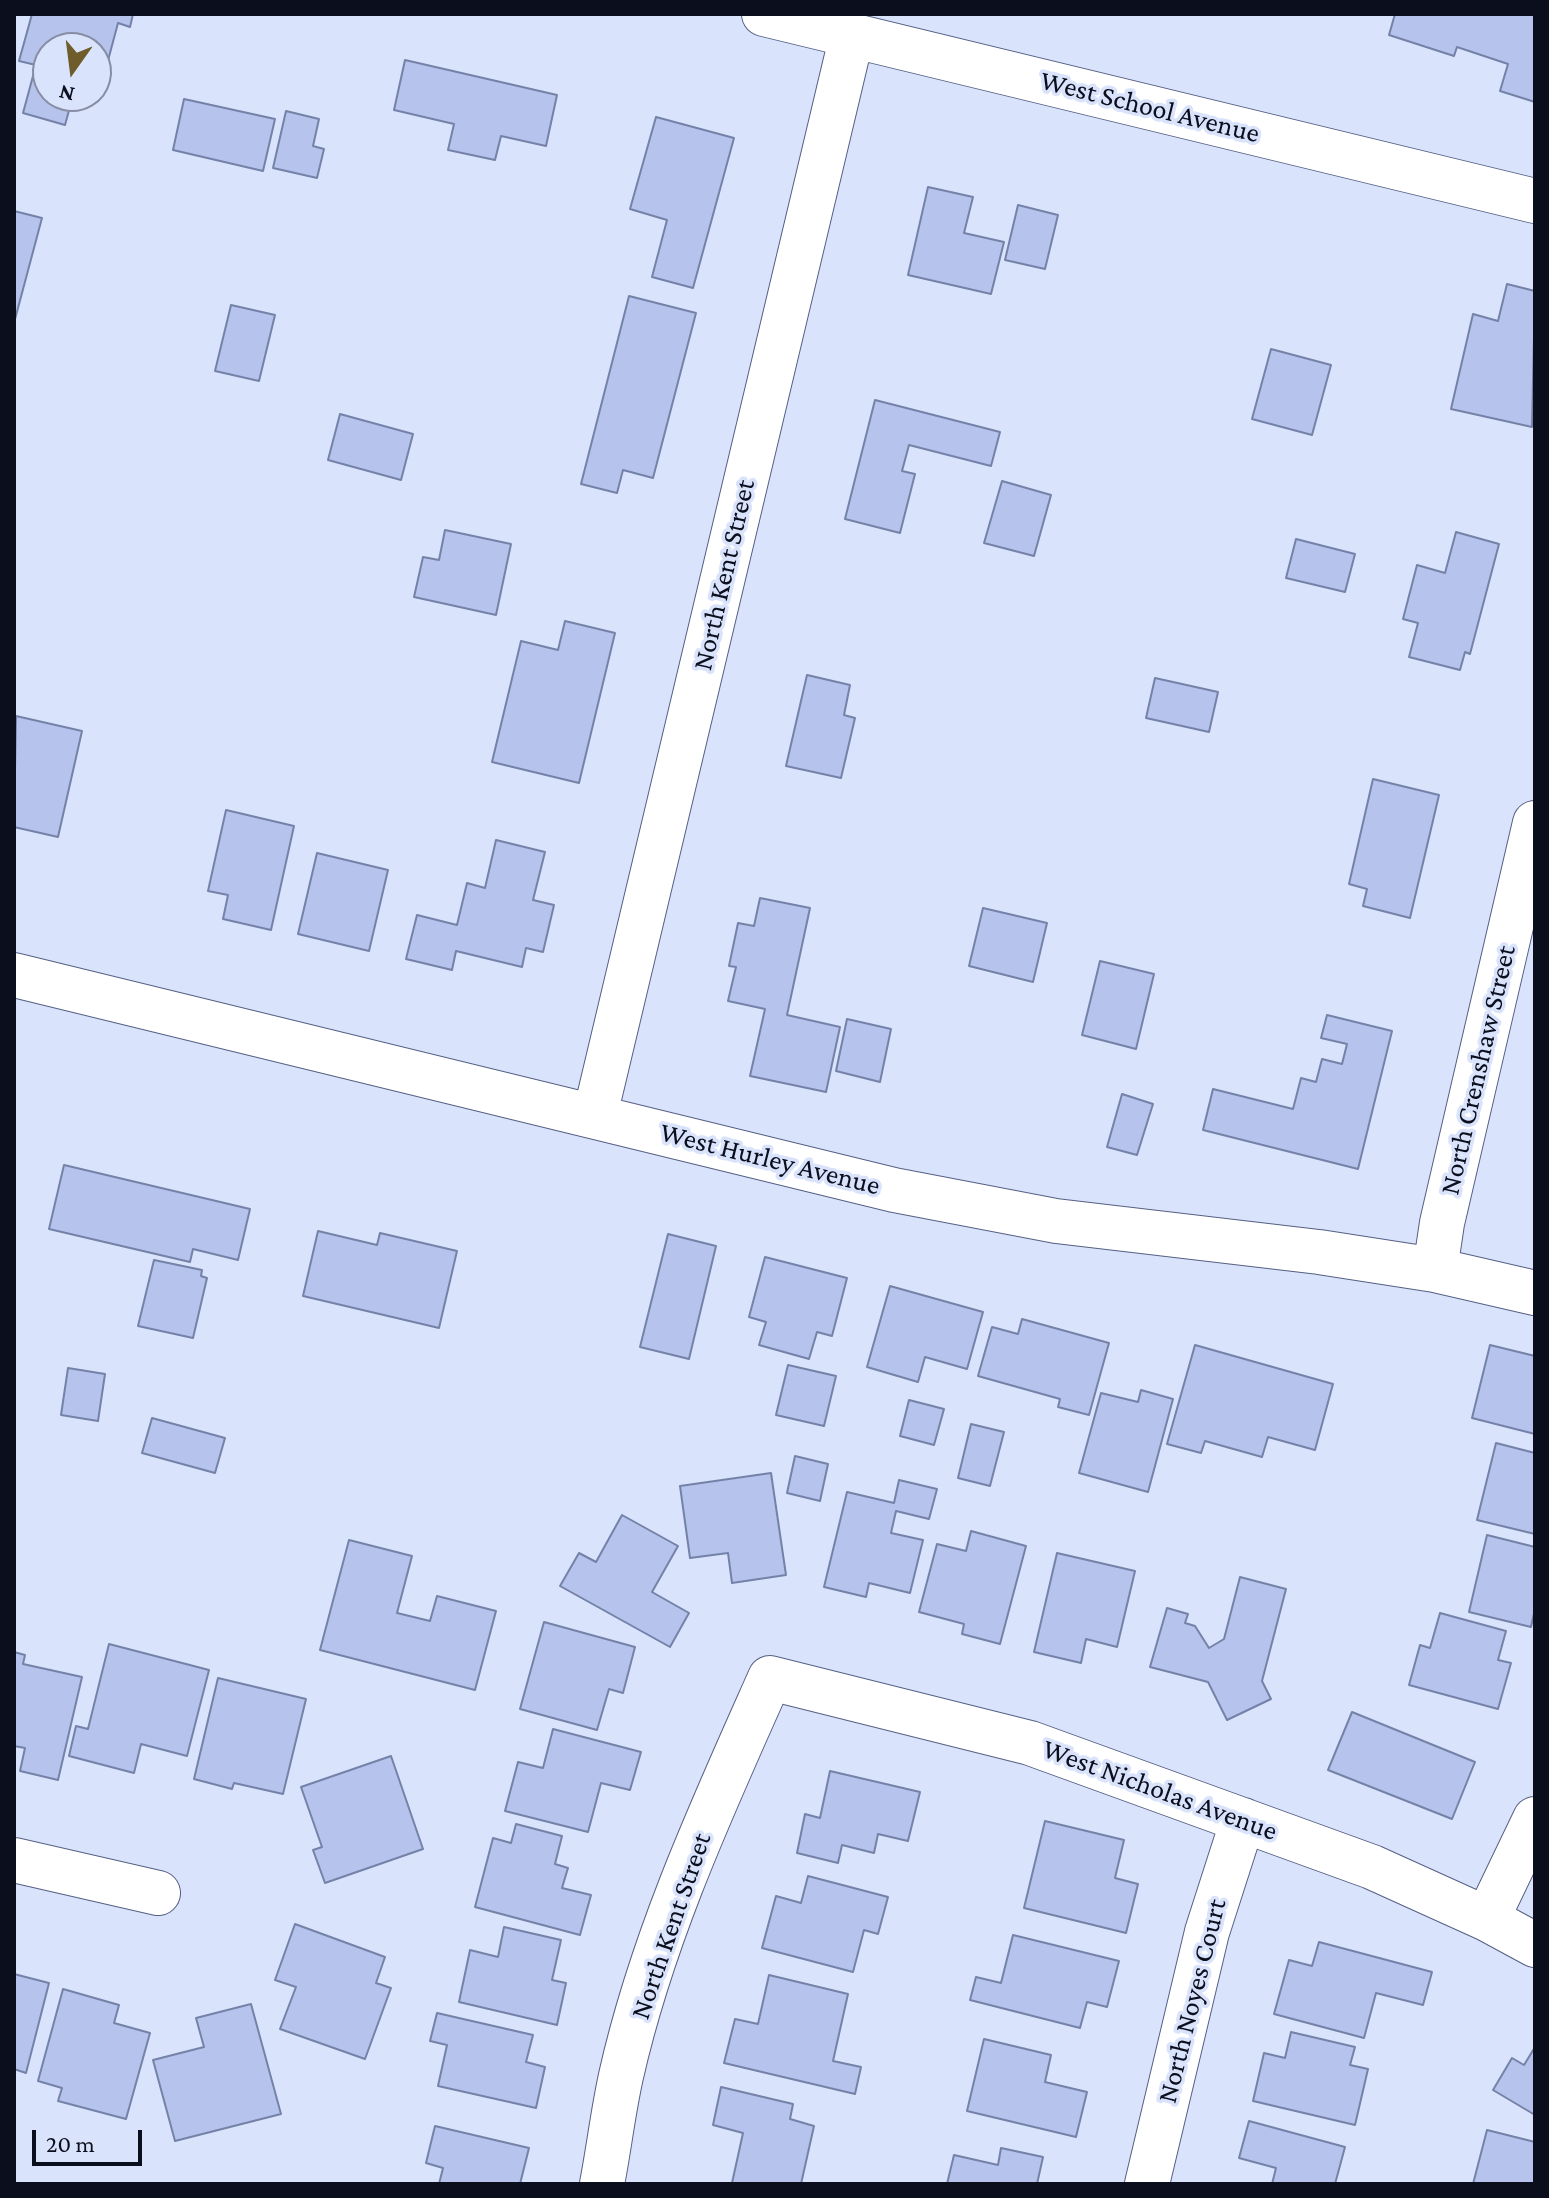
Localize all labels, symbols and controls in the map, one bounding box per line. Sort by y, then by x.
north arrow [32,32,112,112]
street label: West School Avenue [1037,64,1263,150]
text: N [56,80,77,108]
street label: North Kent Street [686,476,762,674]
street label: North Crenshaw Street [1433,942,1523,1198]
street label: West Hurley Avenue [657,1115,883,1203]
street label: West Nicholas Avenue [1038,1732,1282,1848]
street label: North Kent Street [623,1828,719,2024]
street label: North Noyes Court [1150,1895,1234,2107]
scale bar [36,2114,146,2164]
text: 20 m [46,2130,95,2157]

